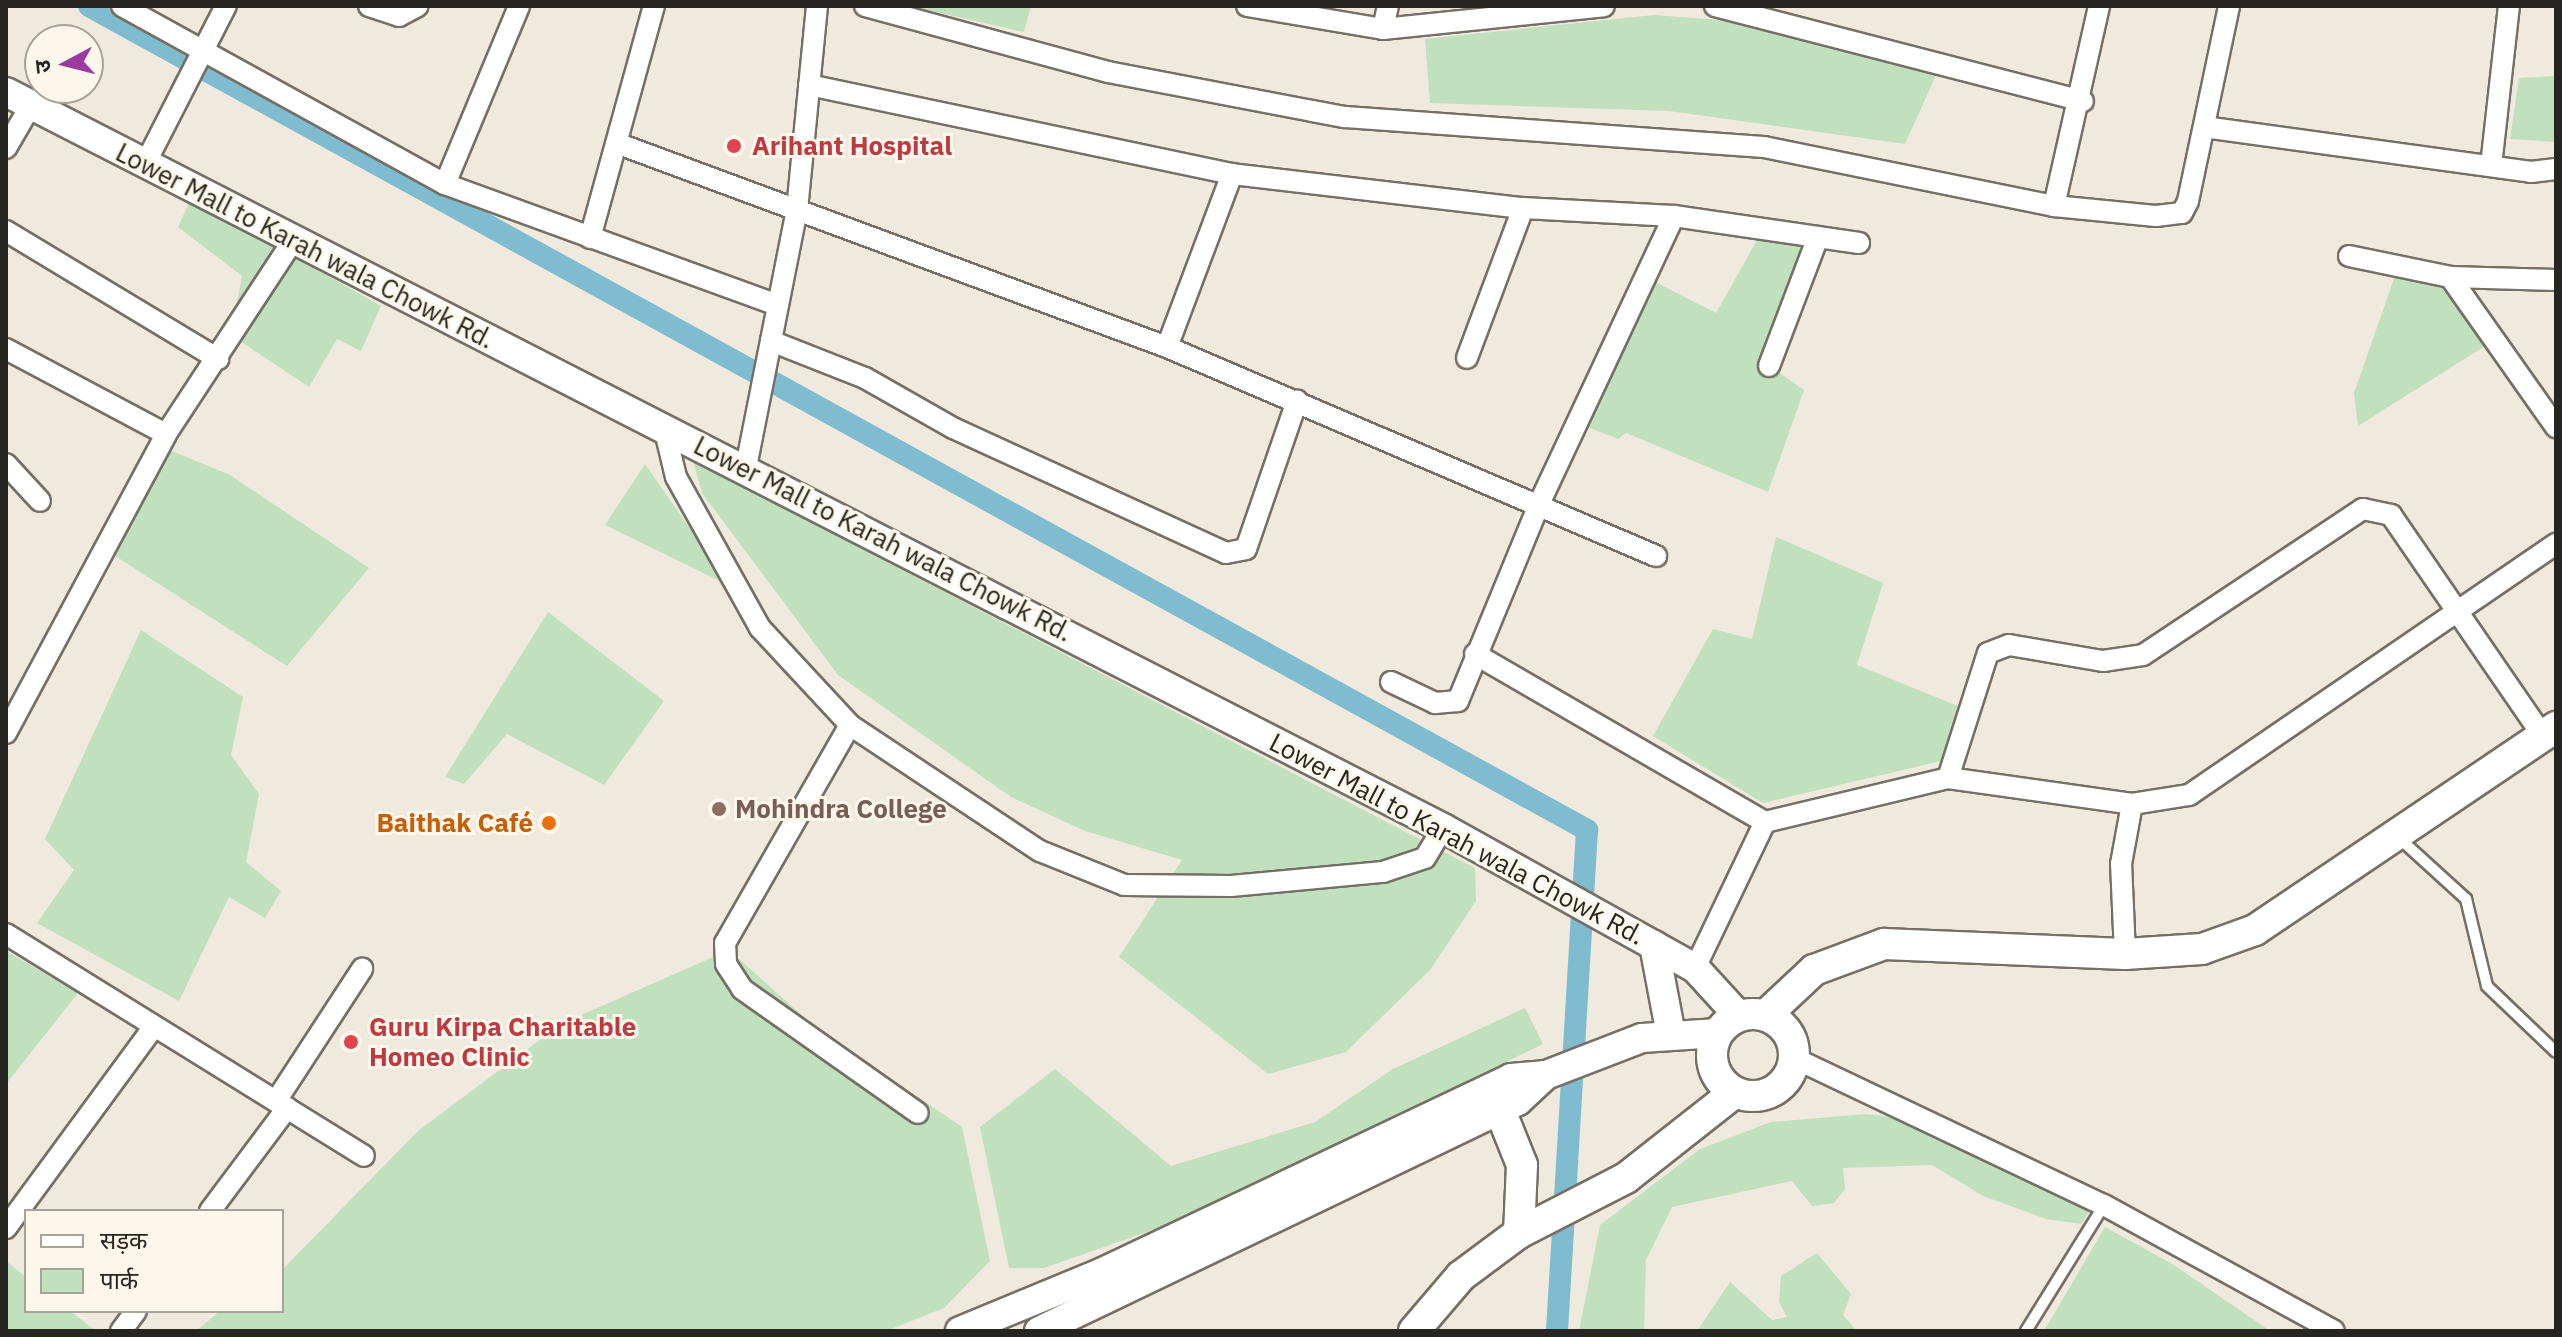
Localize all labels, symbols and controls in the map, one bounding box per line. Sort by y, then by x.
north arrow [24,24,104,104]
text: उ [26,59,57,75]
place label: Arihant Hospital [752,130,952,162]
marker: Arihant Hospital [723,135,745,157]
street label: Lower Mall to Karah wala Chowk Rd. [111,137,499,355]
street label: Lower Mall to Karah wala Chowk Rd. [689,430,1077,648]
street label: Lower Mall to Karah wala Chowk Rd. [1264,727,1650,951]
place label: Mohindra College [735,793,947,825]
marker: Mohindra College [710,800,728,818]
place label: Baithak Café [376,807,533,839]
marker: Baithak Café [540,814,558,832]
place label: Guru Kirpa Charitable Homeo Clinic [369,1011,636,1072]
marker: Guru Kirpa Charitable Homeo Clinic [340,1031,362,1053]
legend [24,1209,284,1313]
text: सड़क [100,1224,148,1256]
text: पार्क [100,1264,138,1296]

